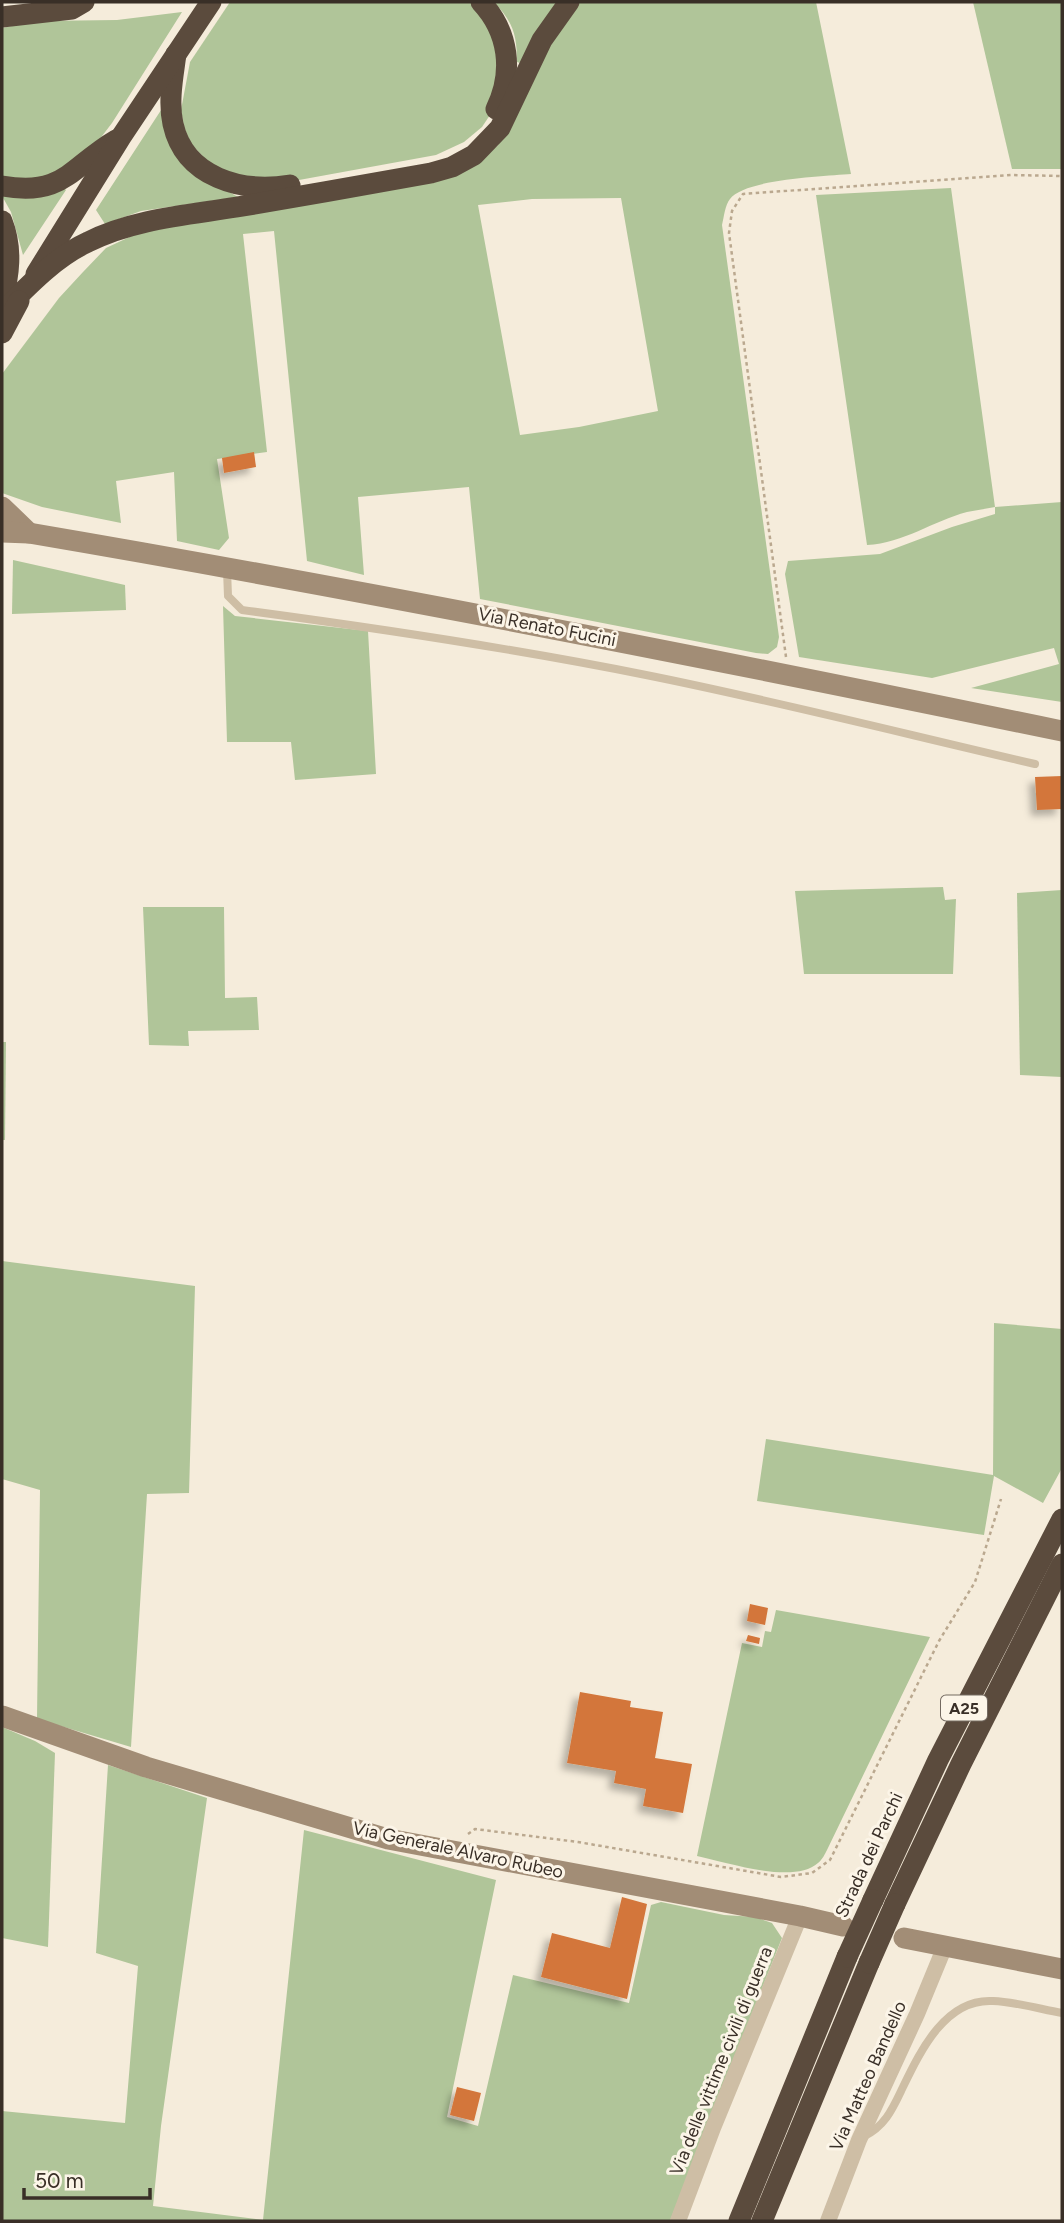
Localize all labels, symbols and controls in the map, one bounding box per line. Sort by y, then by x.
street label: Via Renato Fucini [476,603,618,651]
road number: A25 [941,1696,987,1720]
street label: Strada dei Parchi [830,1789,908,1921]
street label: Via Generale Alvaro Rubeo [351,1817,565,1883]
street label: Via delle vittime civili di guerra [665,1943,777,2179]
street label: Via Matteo Bandello [825,1998,911,2154]
scale bar [24,2156,150,2200]
text: 50 m [35,2168,84,2193]

